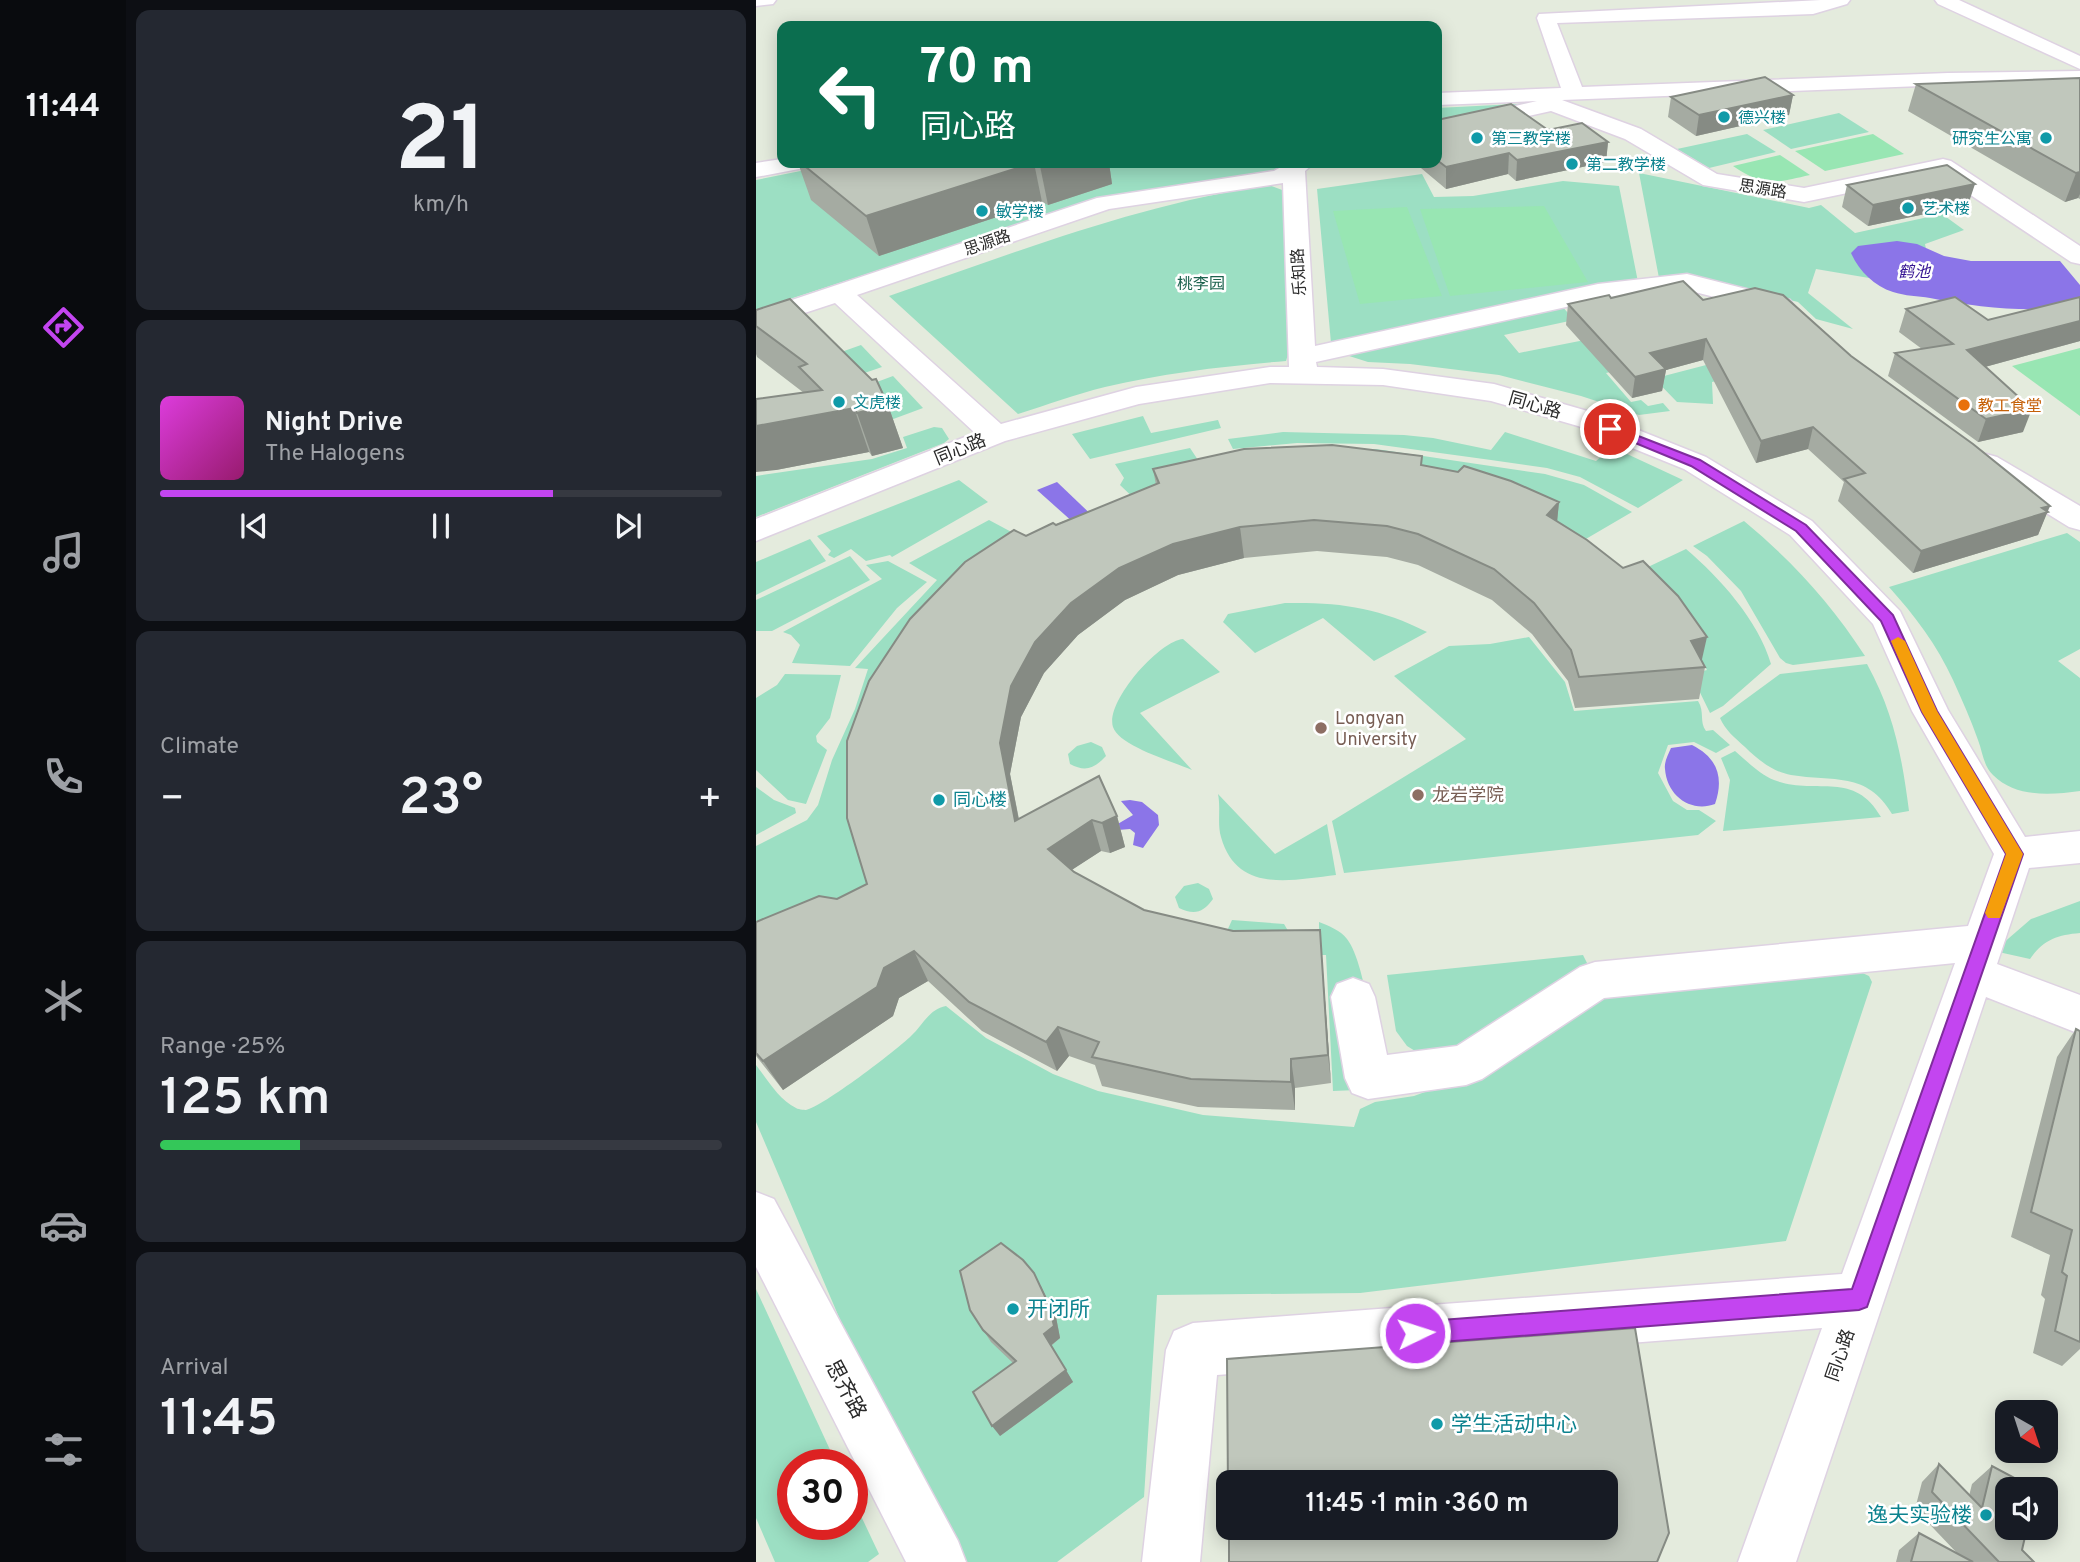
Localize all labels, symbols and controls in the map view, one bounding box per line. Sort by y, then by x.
text: 70 m [920,39,1034,101]
icon: left [805,49,896,140]
text: 11:44 [26,88,100,128]
text: 21 [395,88,487,203]
text: 同心路 [920,109,1016,149]
marker: 德兴楼 [1716,109,1732,125]
place label: 德兴楼 [1738,109,1786,129]
marker: 第三教学楼 [1469,130,1485,146]
place label: 第三教学楼 [1491,130,1571,150]
place label: 研究生公寓 [1952,130,2032,150]
marker: 研究生公寓 [2038,130,2054,146]
marker: 第二教学楼 [1564,156,1580,172]
place label: 第二教学楼 [1586,156,1666,176]
street label: 思源路 [1737,176,1788,204]
text: km/h [413,191,469,220]
marker: 艺术楼 [1900,200,1916,216]
place label: 艺术楼 [1922,200,1970,220]
marker: 敏学楼 [974,203,990,219]
place label: 敏学楼 [996,203,1044,223]
street label: 思源路 [962,227,1014,261]
street label: 乐知路 [1289,247,1311,296]
water label: 鹤池 [1898,263,1932,283]
park label: 桃李园 [1177,275,1225,295]
icon: directions [39,303,88,352]
street label: 同心路 [1505,388,1564,425]
marker: 文虎楼 [831,394,847,410]
place label: 文虎楼 [853,394,901,414]
marker: 教工食堂 [1956,397,1972,413]
place label: 教工食堂 [1978,397,2042,417]
pin [1580,399,1640,459]
text: Night Drive [265,407,403,440]
icon: arrive [1591,410,1629,448]
street label: 同心路 [931,430,990,471]
text: The Halogens [265,440,405,469]
icon: previous [235,507,273,545]
icon: pause [422,507,460,545]
icon: next [609,507,647,545]
icon: music [39,528,88,577]
place label: Longyan University [1335,708,1417,752]
marker: Longyan University [1313,720,1329,736]
text: Climate [160,733,239,762]
icon: phone [39,752,88,801]
text: 23° [399,767,483,833]
text: − [160,776,185,825]
text: + [697,776,722,825]
place label: 龙岩学院 [1432,785,1504,808]
marker: 龙岩学院 [1410,787,1426,803]
place label: 同心楼 [953,790,1007,813]
marker: 同心楼 [931,792,947,808]
icon: climate [39,976,88,1025]
text: Range · 25% [160,1033,285,1062]
text: 125 km [160,1067,331,1133]
icon: car [39,1201,88,1250]
position arrow [1378,1296,1452,1370]
place label: 开闭所 [1027,1297,1090,1324]
marker: 开闭所 [1005,1301,1021,1317]
street label: 同心路 [1822,1326,1861,1385]
text: Arrival [160,1354,229,1383]
street label: 思齐路 [818,1356,871,1424]
text: 11:45 [160,1388,278,1454]
north arrow [1995,1400,2058,1463]
map controls [1995,1400,2058,1540]
place label: 学生活动中心 [1451,1412,1577,1439]
marker: 学生活动中心 [1429,1416,1445,1432]
icon: filters [39,1425,88,1474]
speed limit sign: 30 [777,1449,868,1540]
button: sound [1995,1477,2058,1540]
text: 11:45 · 1 min · 360 m [1305,1488,1529,1521]
place label: 逸夫实验楼 [1867,1503,1972,1530]
marker: 逸夫实验楼 [1978,1507,1994,1523]

